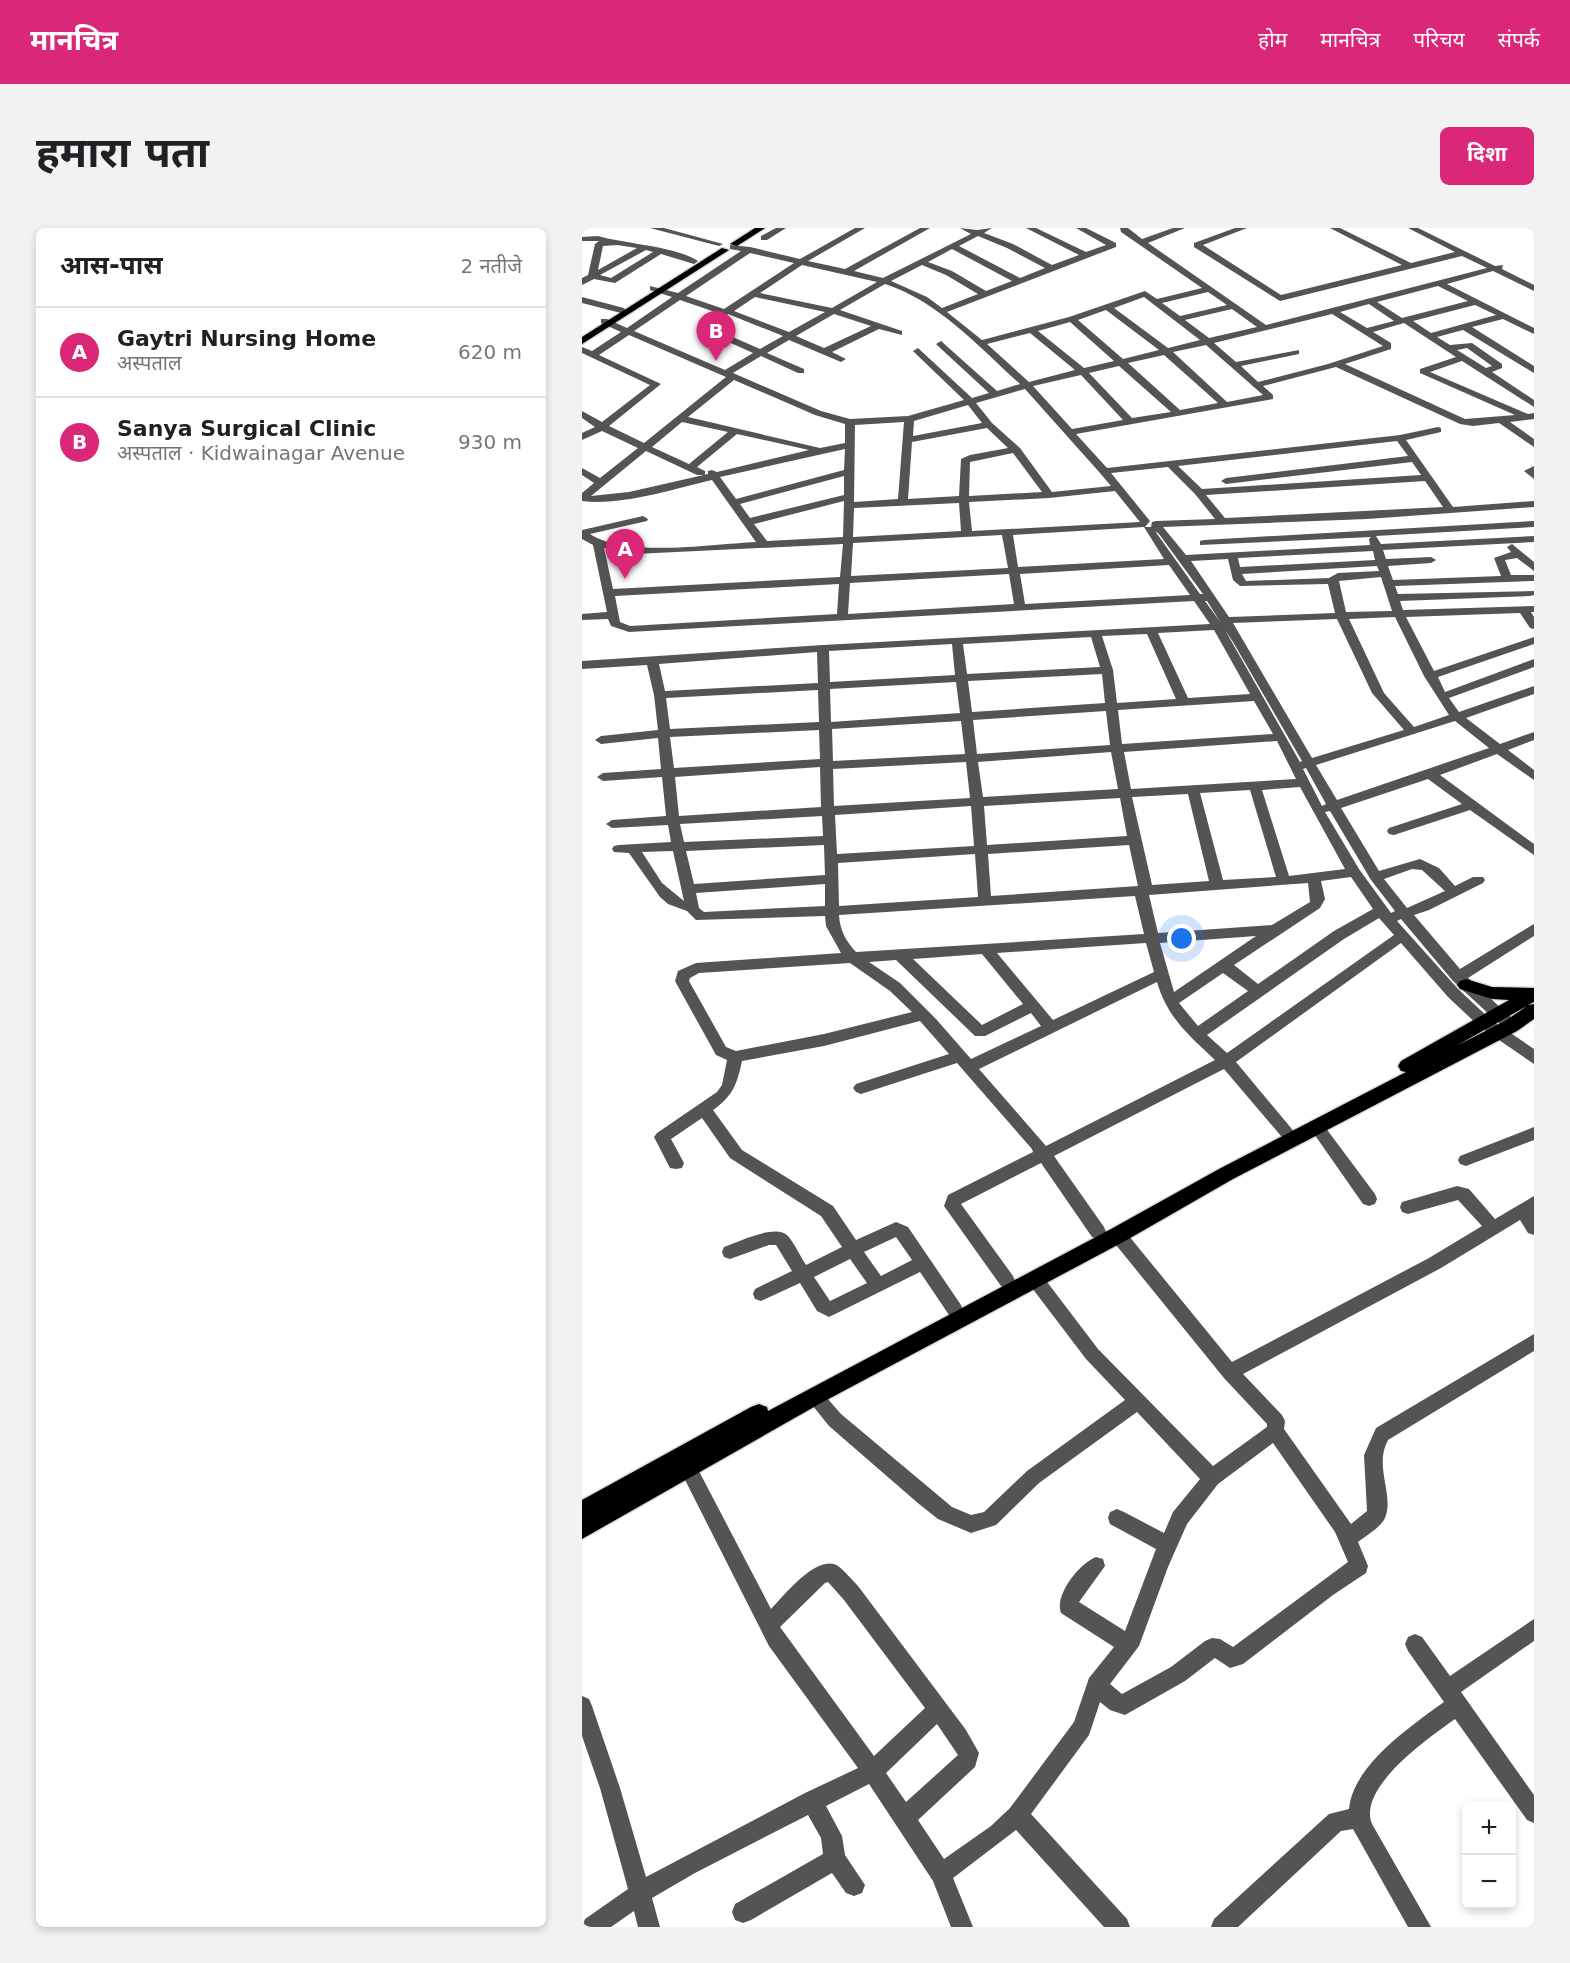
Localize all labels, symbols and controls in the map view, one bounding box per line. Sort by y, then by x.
text: मानचित्र [30,24,118,57]
text: होम [1258,28,1287,52]
text: मानचित्र [1320,28,1380,52]
text: परिचय [1413,28,1465,52]
text: संपर्क [1498,28,1540,52]
button: दिशा [1440,127,1534,185]
text: हमारा पता [36,128,209,177]
text: आस-पास [60,250,163,280]
text: 2 नतीजे [460,254,522,278]
pin: B [696,312,736,361]
text: Gaytri Nursing Home [117,326,376,351]
text: A [72,340,87,364]
text: 620 m [458,340,522,364]
text: अस्पताल [117,351,182,375]
text: Sanya Surgical Clinic [117,416,376,441]
text: B [72,430,87,454]
text: 930 m [458,430,522,454]
text: अस्पताल · Kidwainagar Avenue [117,441,405,465]
pin: A [606,530,645,579]
your location [1167,924,1196,953]
map controls [1462,1801,1516,1909]
button: + [1462,1801,1516,1855]
button: − [1462,1855,1516,1909]

